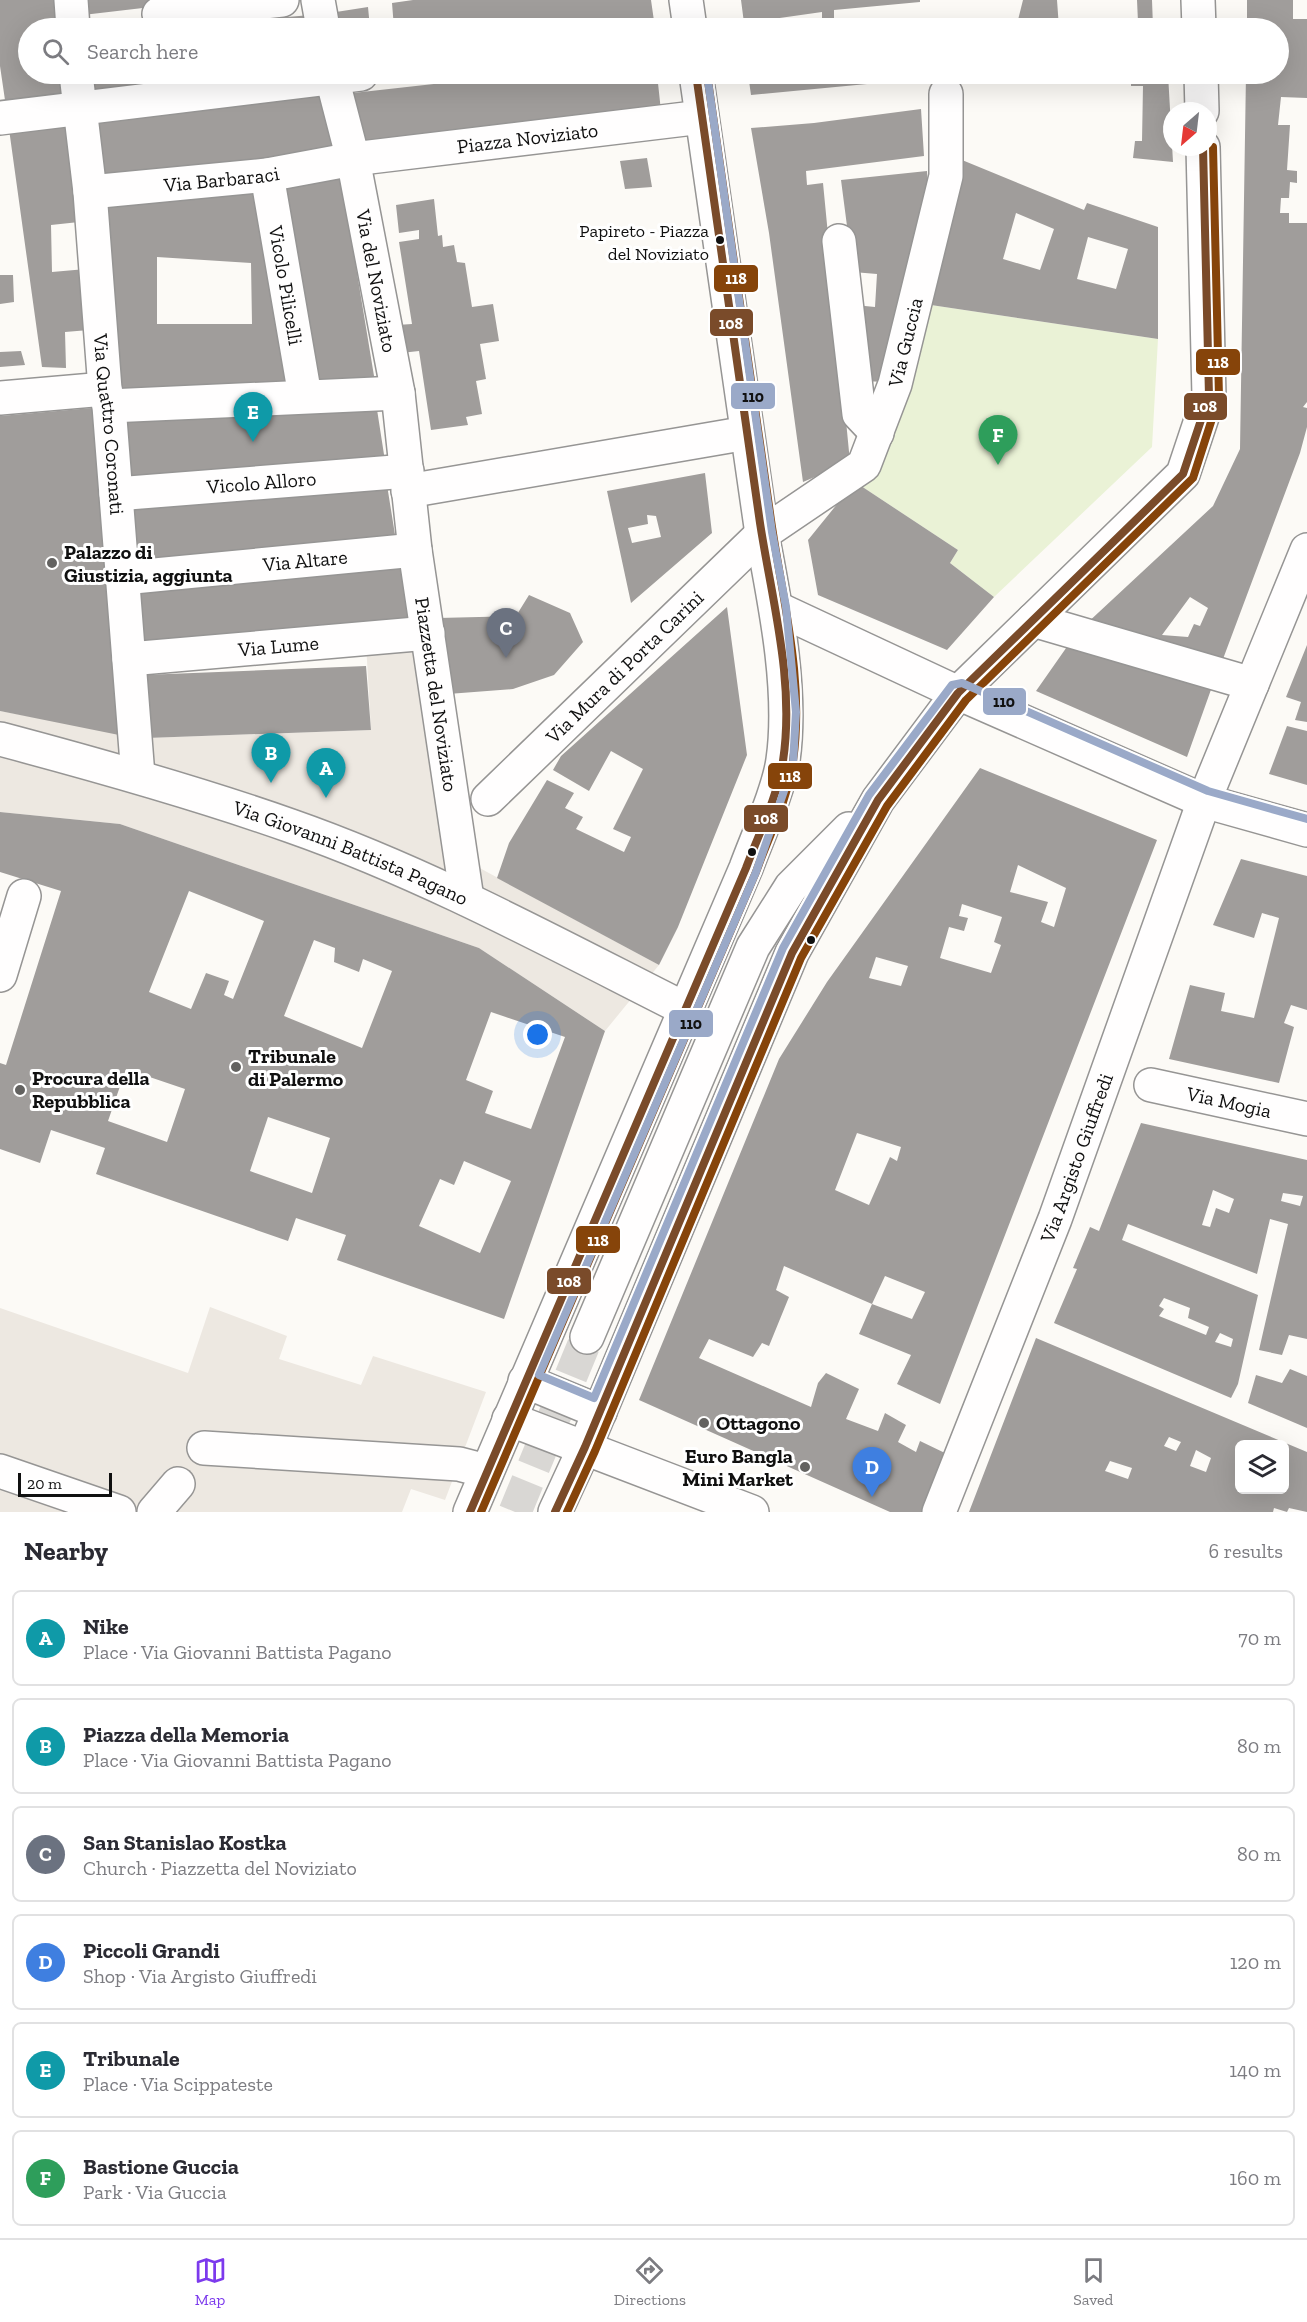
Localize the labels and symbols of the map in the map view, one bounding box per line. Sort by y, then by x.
north arrow [1163,102,1217,156]
street label: Piazza Noviziato [456,118,599,158]
street label: Via Barbaraci [162,161,281,197]
street label: Via del Noviziato [351,207,402,354]
place label: Papireto - Piazza del Noviziato [579,220,709,265]
street label: Vicolo Pilicelli [264,223,308,347]
marker: Papireto - Piazza del Noviziato [714,234,726,246]
line badge: 118 [713,264,759,293]
text: 118 [725,269,747,288]
street label: Via Guccia [882,295,928,390]
line badge: 108 [709,308,754,337]
text: 108 [719,314,744,333]
street label: Via Quattro Coronati [89,332,130,516]
line badge: 118 [1195,348,1241,376]
text: 118 [1207,353,1229,372]
line badge: 110 [730,382,776,410]
text: 110 [742,387,764,406]
pin: E [234,392,272,442]
line badge: 108 [1183,392,1228,421]
text: 108 [1193,397,1218,416]
pin: F [978,416,1018,465]
street label: Vicolo Alloro [205,466,317,499]
place label: Palazzo di Giustizia, aggiunta [64,540,233,587]
street label: Via Altare [261,545,349,577]
marker: Palazzo di Giustizia, aggiunta [45,556,59,570]
street label: Via Mura di Porta Carini [540,585,709,749]
street label: Piazzetta del Noviziato [410,596,463,793]
pin: C [486,608,526,658]
street label: Via Lume [236,631,320,662]
line badge: 110 [982,687,1027,716]
text: 110 [993,692,1015,711]
pin: B [252,734,290,783]
pin: A [306,748,346,798]
line badge: 118 [767,762,813,790]
text: 118 [779,767,801,786]
street label: Via Giovanni Battista Pagano [229,795,472,910]
line badge: 108 [743,804,789,833]
text: 108 [754,809,779,828]
unlabelled marker [746,846,758,858]
unlabelled marker [805,934,817,946]
line badge: 110 [668,1009,714,1038]
text: 110 [680,1014,702,1033]
your location [523,1020,552,1049]
place label: Tribunale di Palermo [248,1044,344,1091]
marker: Tribunale di Palermo [229,1060,243,1074]
place label: Procura della Repubblica [32,1066,150,1113]
street label: Via Argisto Giuffredi [1035,1070,1118,1247]
street label: Via Mogia [1184,1081,1274,1123]
marker: Procura della Repubblica [13,1083,27,1097]
line badge: 118 [575,1225,621,1254]
text: 118 [587,1231,609,1250]
line badge: 108 [546,1267,592,1295]
text: 108 [557,1272,582,1291]
place label: Ottagono [716,1411,801,1435]
marker: Ottagono [697,1416,711,1430]
place label: Euro Bangla Mini Market [682,1444,794,1491]
pin: D [852,1448,892,1497]
marker: Euro Bangla Mini Market [798,1460,812,1474]
scale bar [18,1470,112,1498]

